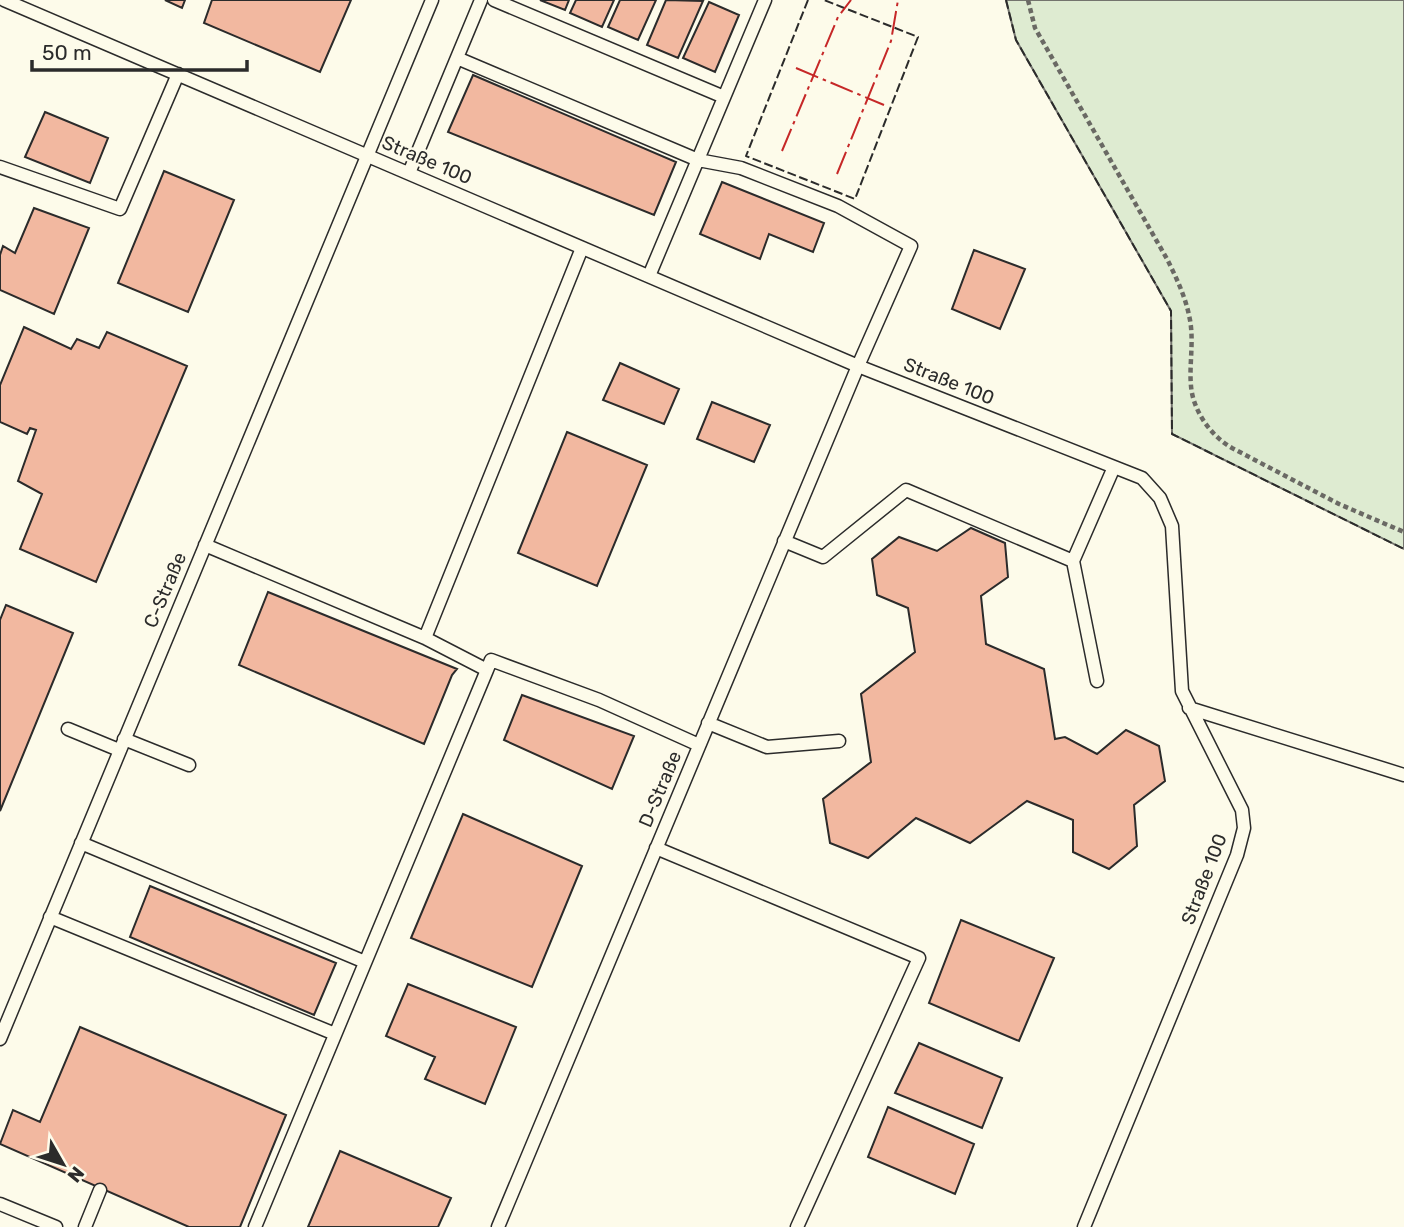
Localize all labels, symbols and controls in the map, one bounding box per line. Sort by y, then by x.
scale bar [32,28,247,72]
text: 50 m [42,40,92,65]
street label: Straße 100 [379,131,475,189]
street label: Straße 100 [900,352,998,410]
street label: C-Straße [139,549,191,631]
street label: D-Straße [634,747,686,831]
street label: Straße 100 [1176,830,1232,928]
north arrow [28,1129,98,1199]
text: N [63,1162,89,1187]

